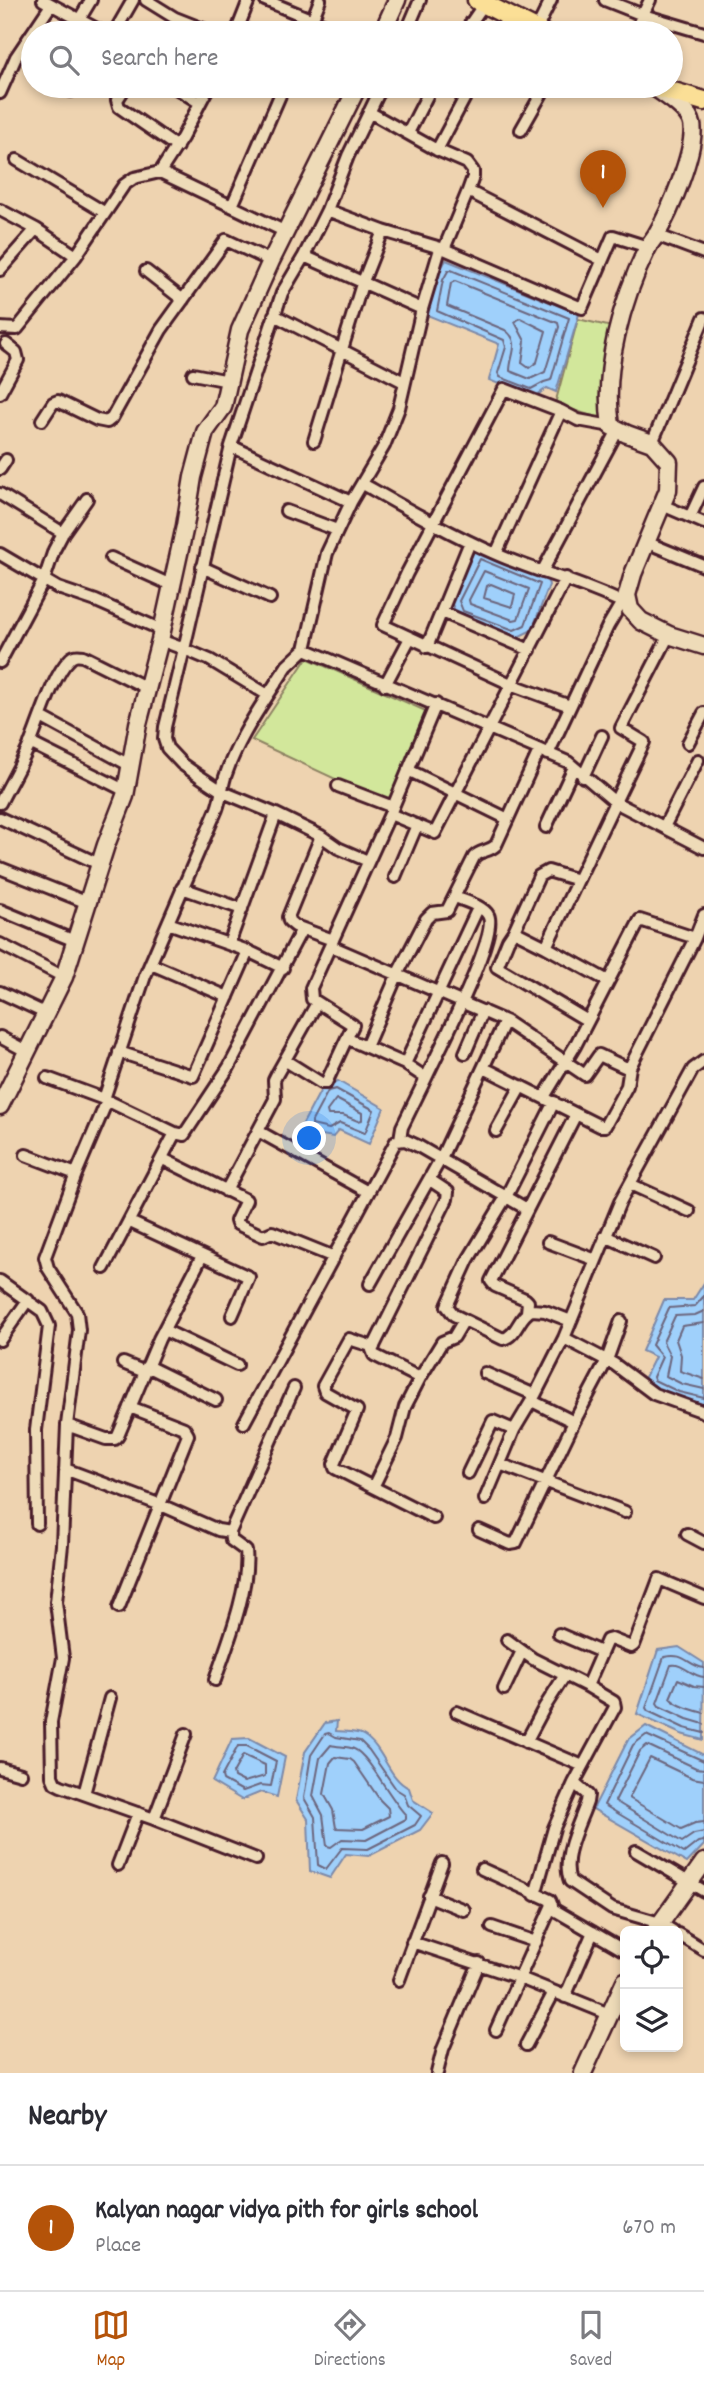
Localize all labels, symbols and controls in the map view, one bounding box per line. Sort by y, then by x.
search box [21,21,683,98]
icon: search [45,41,83,79]
text: Search here [101,41,219,78]
pin: 1 [580,150,626,208]
your location [292,1121,326,1155]
map controls [620,1926,683,2052]
button: locate [620,1926,683,1989]
button: layers [620,1989,683,2052]
text: Nearby [28,2097,106,2140]
text: Kalyan nagar vidya pith for girls school [95,2193,478,2230]
text: 1 [48,2212,54,2245]
text: 670 m [622,2212,676,2245]
text: Place [95,2230,141,2263]
tab: Map [92,2306,130,2375]
tab: Directions [314,2306,386,2375]
tab: Saved [570,2306,612,2375]

